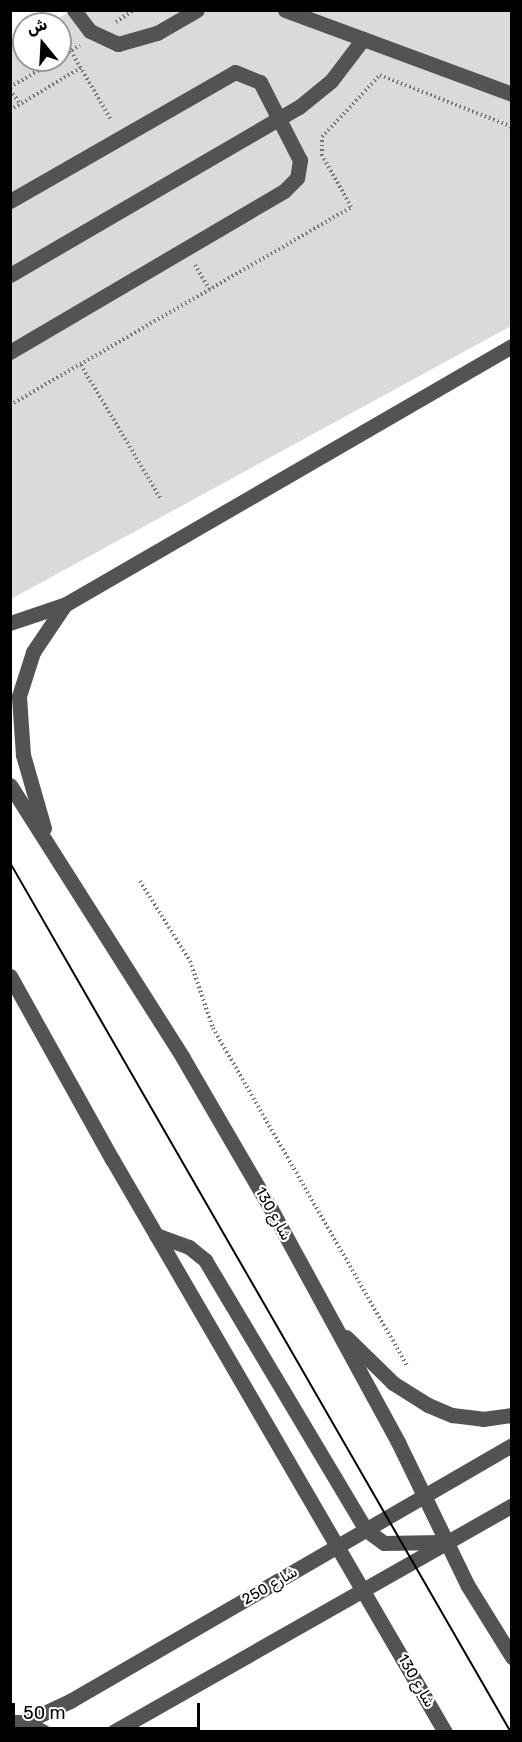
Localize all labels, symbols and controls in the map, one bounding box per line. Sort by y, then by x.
north arrow [12,12,72,72]
text: ش [24,14,49,38]
street label: شارع 130 [251,1184,295,1244]
street label: شارع 250 [239,1563,301,1609]
street label: شارع 130 [394,1651,438,1711]
scale bar [15,1691,202,1729]
text: 50 m [23,1702,66,1724]

